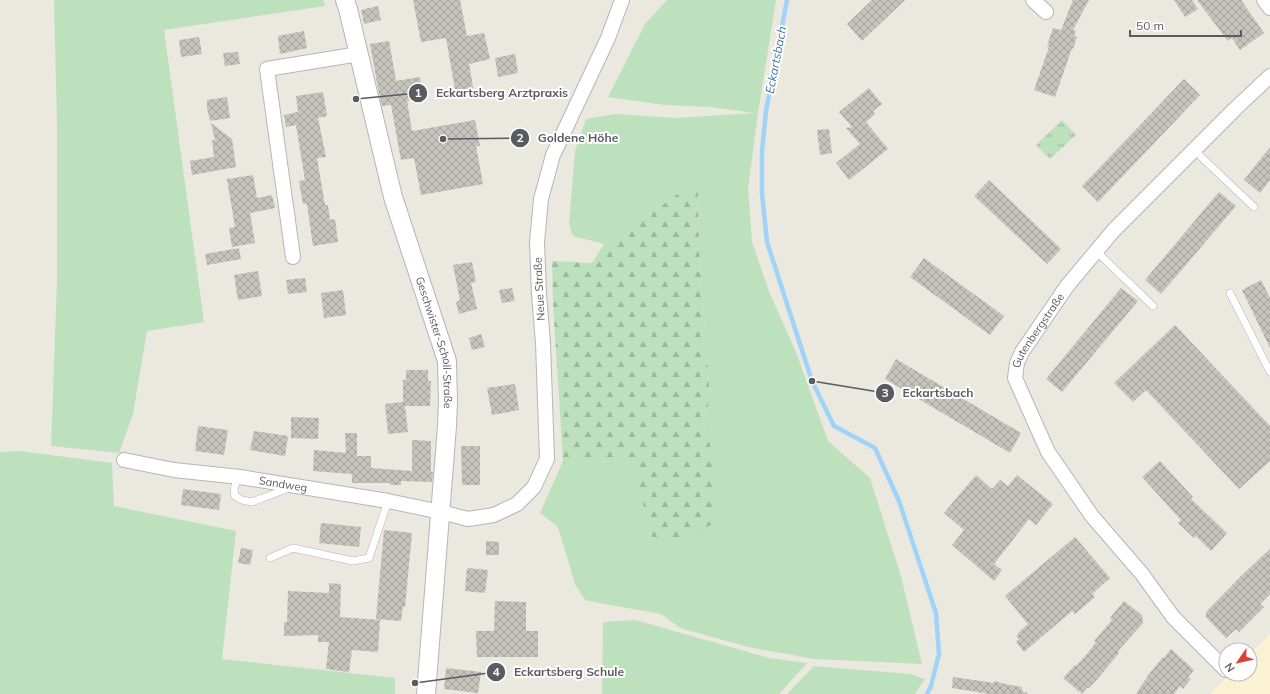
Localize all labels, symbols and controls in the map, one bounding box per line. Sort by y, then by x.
scale bar [1130,12,1241,38]
text: 50 m [1136,18,1164,33]
water label: Eckartsbach [762,25,789,95]
callout: Eckartsberg Arztpraxis [408,81,576,105]
text: 1 [414,85,422,100]
text: Eckartsberg Arztpraxis [436,85,568,100]
callout: Goldene Höhe [510,126,626,150]
text: 2 [516,130,524,145]
text: Goldene Höhe [538,130,619,145]
street label: Neue Straße [530,257,548,321]
street label: Geschwister-Scholl-Straße [413,275,455,409]
street label: Gutenbergstraße [1009,290,1067,369]
callout: Eckartsbach [875,381,981,405]
text: 3 [881,385,889,400]
text: Eckartsbach [903,385,973,400]
street label: Sandweg [258,473,308,495]
north arrow [1218,642,1258,682]
callout: Eckartsberg Schule [486,660,632,684]
text: N [1222,660,1238,675]
text: 4 [492,664,500,679]
text: Eckartsberg Schule [514,664,624,679]

